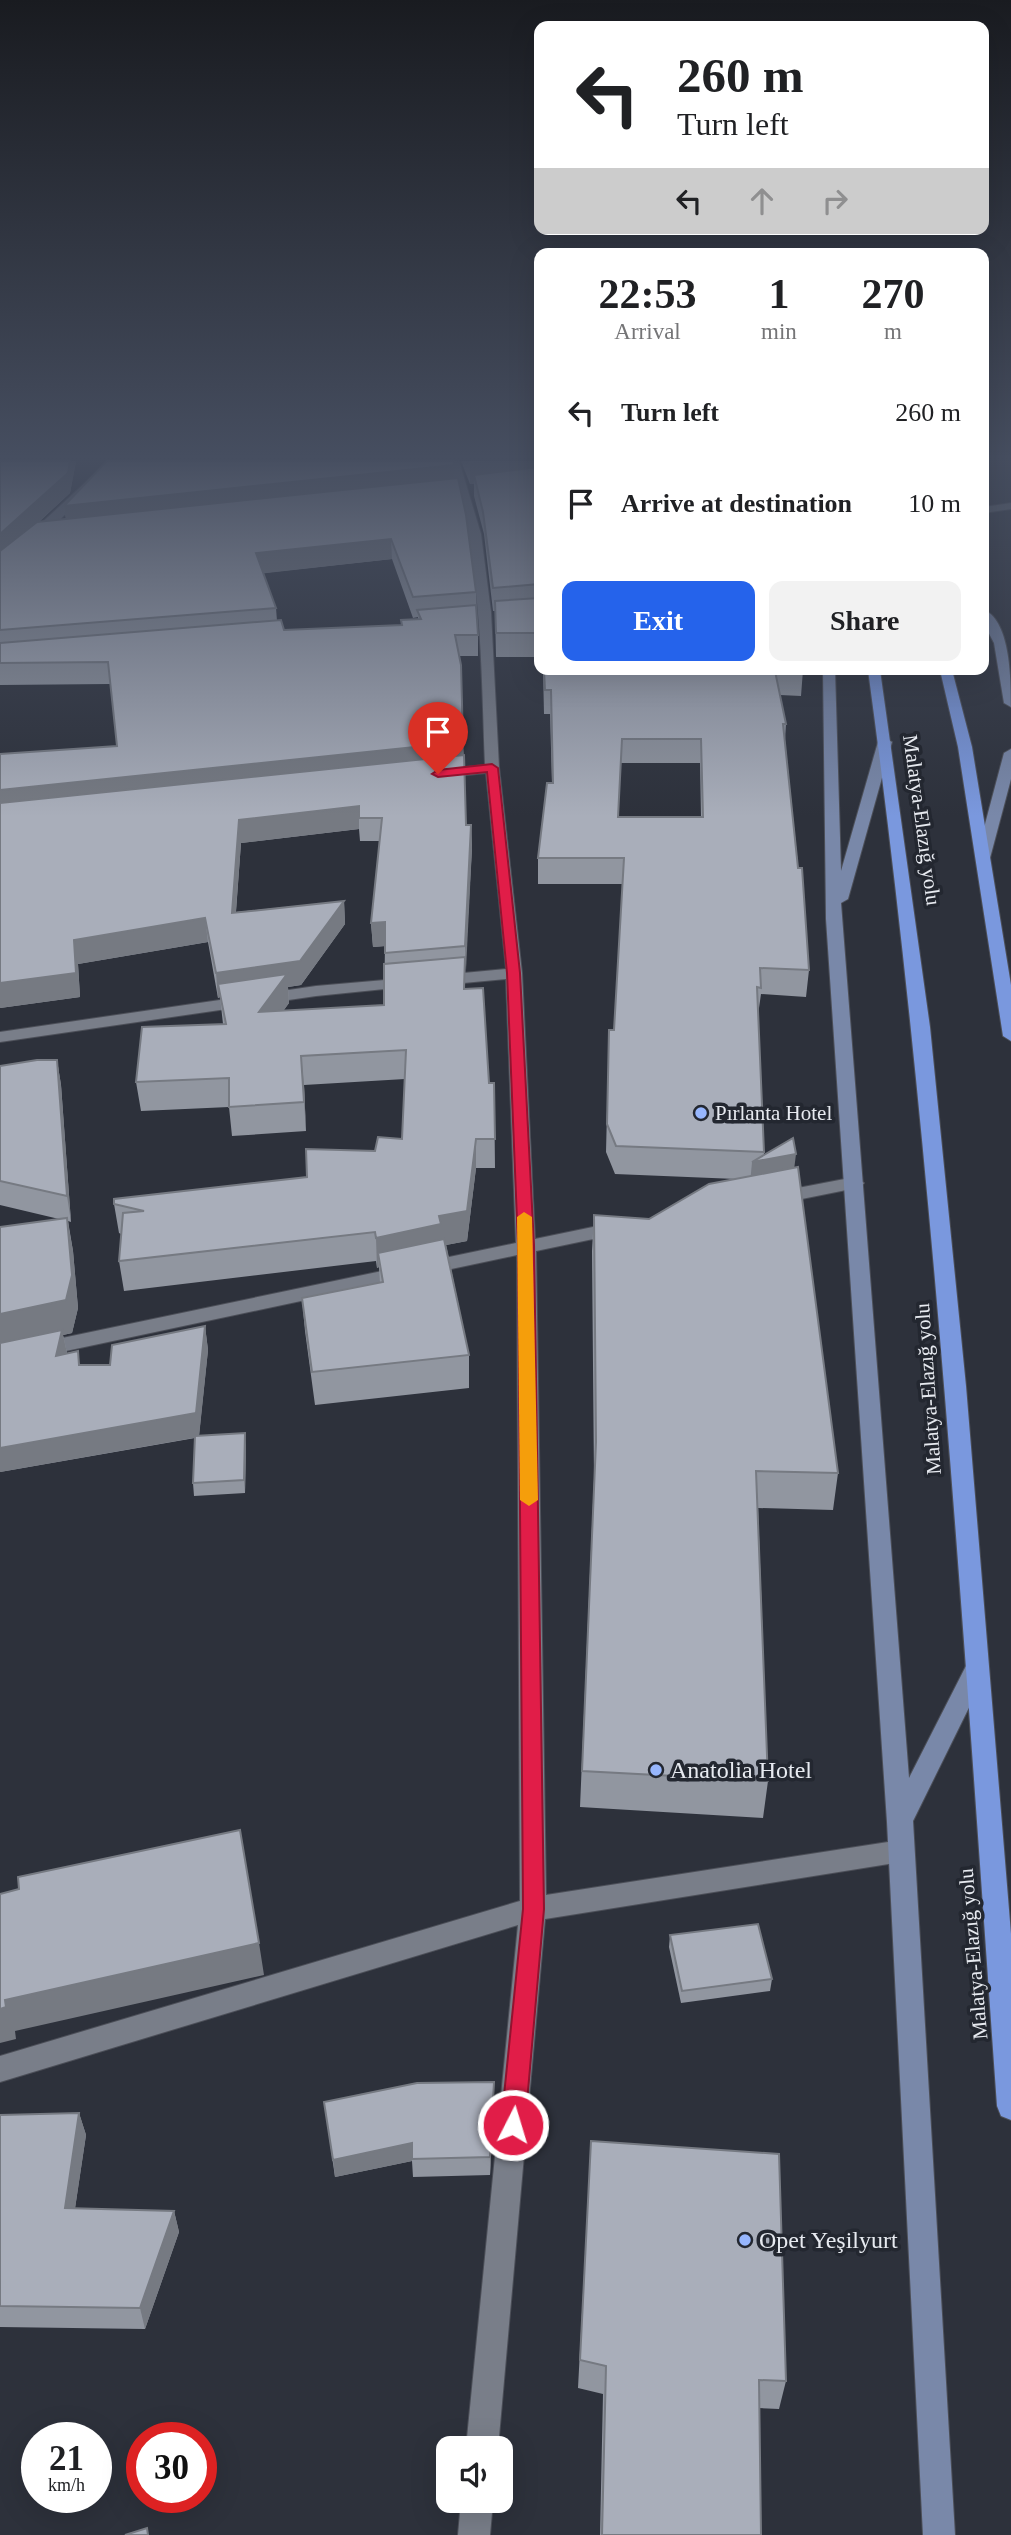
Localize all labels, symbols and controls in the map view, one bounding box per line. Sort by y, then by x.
text: 260 m [677,48,804,103]
icon: left [562,49,653,140]
text: Turn left [677,106,789,142]
icon: left [670,182,708,220]
icon: ahead [743,182,781,220]
icon: right [816,182,854,220]
text: 22:53 [599,271,697,317]
text: 1 [768,271,789,317]
text: 270 [861,271,924,317]
text: Arrival [614,319,681,344]
text: min [761,319,797,344]
text: m [884,319,902,344]
icon: left [562,394,600,432]
text: Turn left [621,398,719,427]
text: 260 m [895,398,961,427]
icon: arrive [562,485,600,523]
text: Arrive at destination [621,489,852,518]
text: 10 m [908,489,961,518]
button: Exit [562,581,755,661]
button: Share [769,581,961,661]
pin [408,702,468,774]
icon: arrive [419,713,457,751]
street label: Malatya-Elazığ yolu [898,733,946,907]
place label: Pırlanta Hotel [715,1101,832,1125]
marker: Pırlanta Hotel [693,1105,709,1121]
street label: Malatya-Elazığ yolu [910,1302,946,1476]
place label: Anatolia Hotel [670,1757,812,1783]
marker: Anatolia Hotel [648,1762,664,1778]
street label: Malatya-Elazığ yolu [954,1867,992,2041]
position arrow [476,2088,550,2162]
place label: Opet Yeşilyurt [759,2227,898,2253]
marker: Opet Yeşilyurt [737,2232,753,2248]
speed limit sign: 30 [126,2422,217,2513]
map controls [436,2436,513,2513]
button: sound [436,2436,513,2513]
text: 21 [49,2439,84,2478]
text: km/h [48,2475,85,2495]

